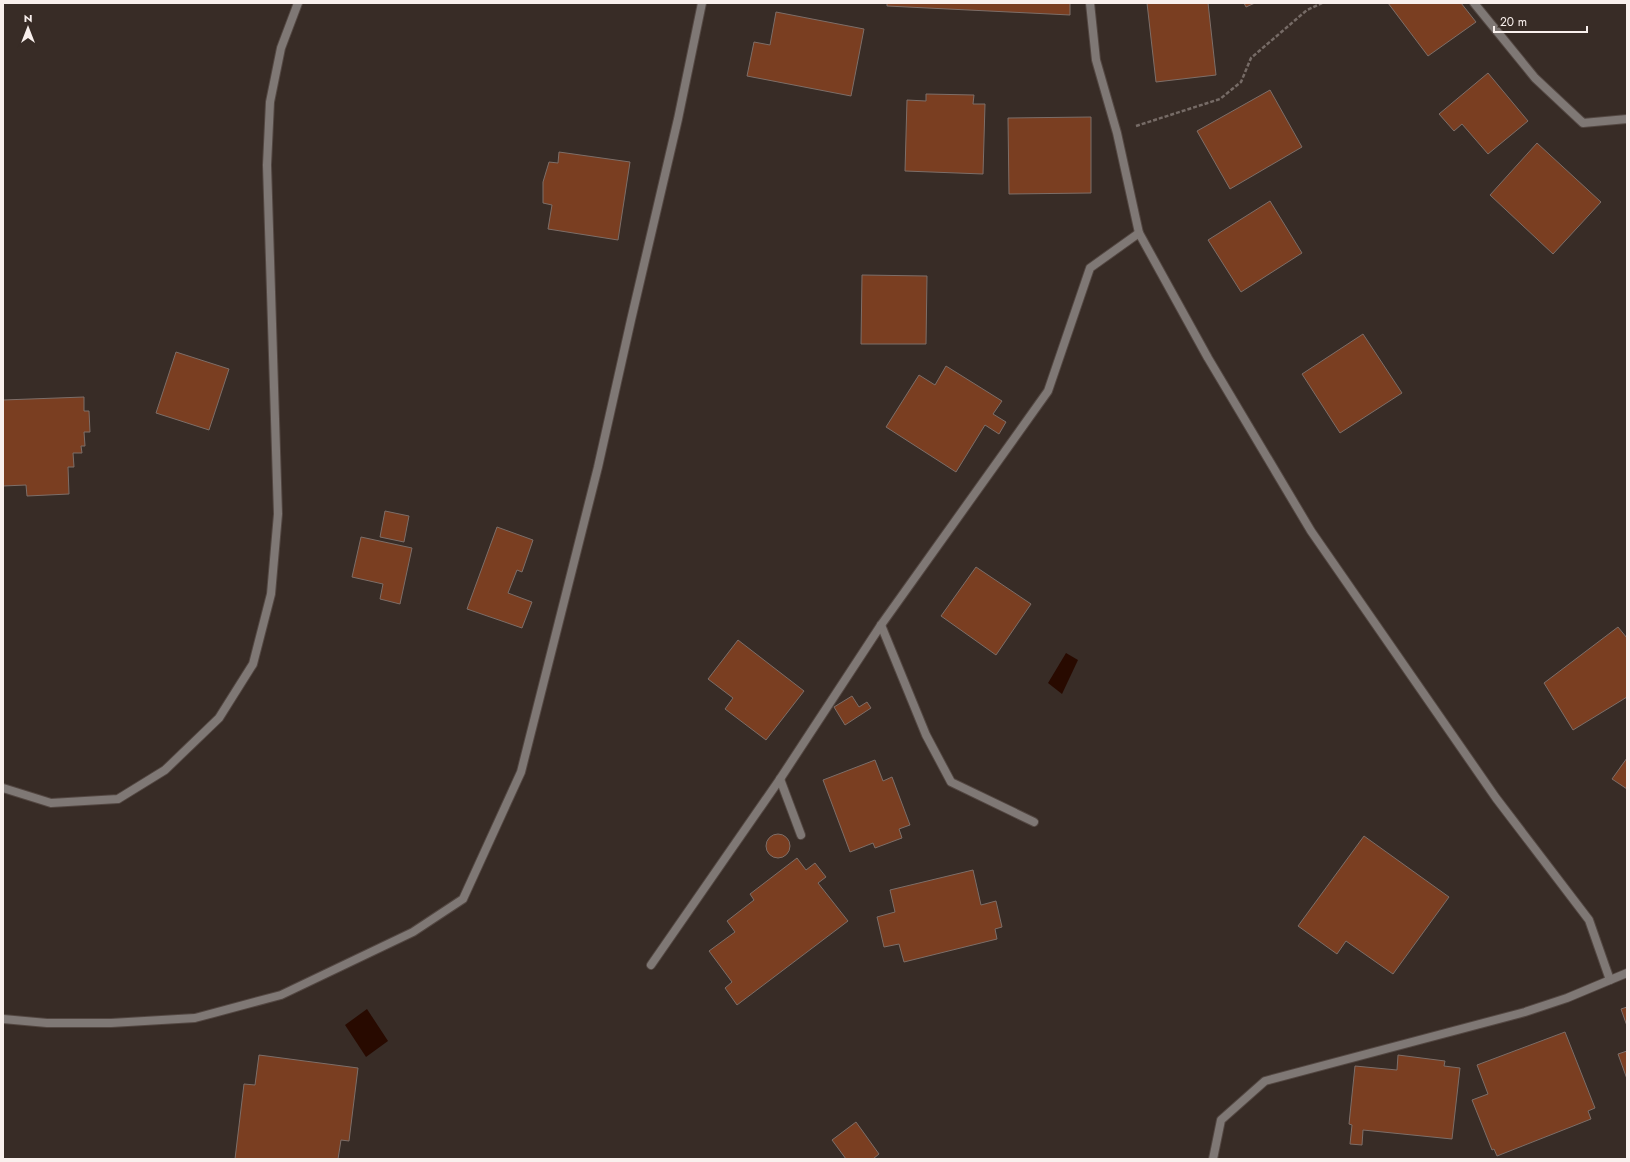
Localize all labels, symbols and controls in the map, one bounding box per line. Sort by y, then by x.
north arrow [8,8,48,48]
scale bar [1494,8,1587,34]
text: N [24,10,32,26]
text: 20 m [1500,13,1527,31]

